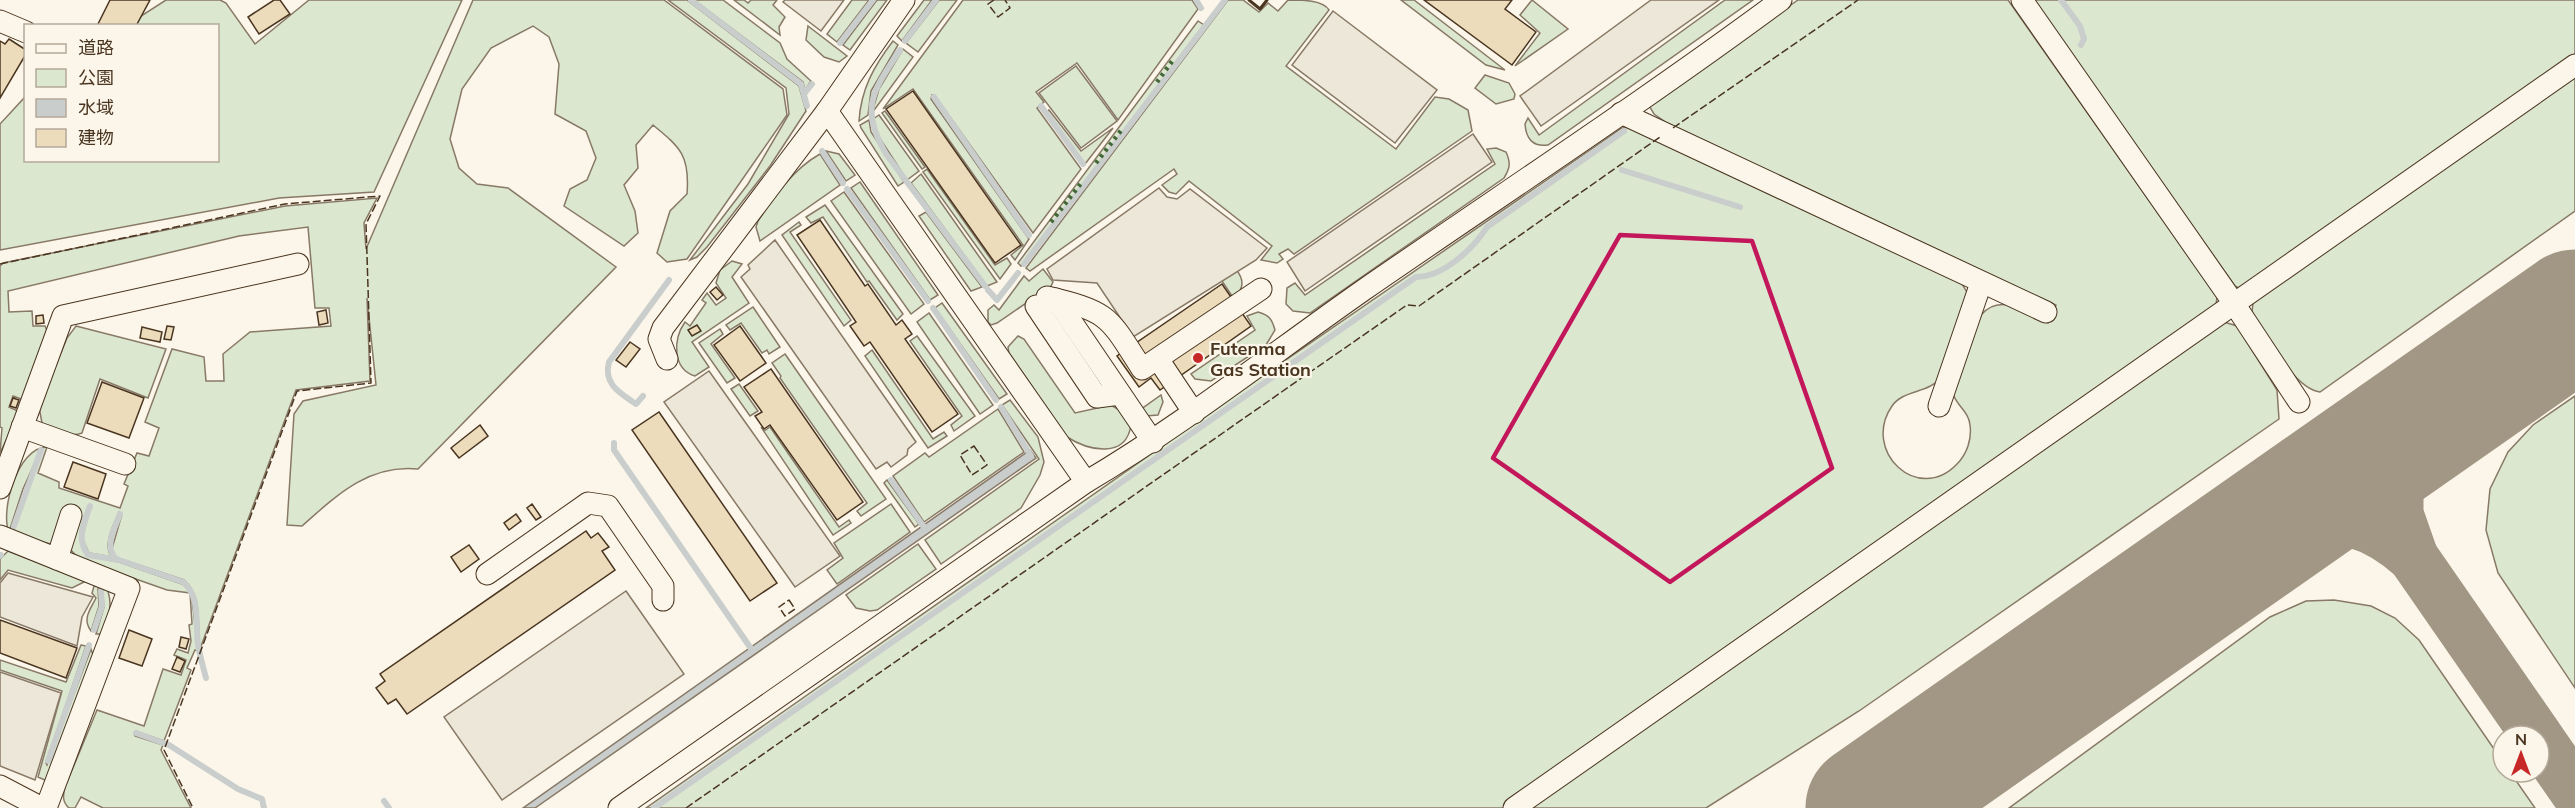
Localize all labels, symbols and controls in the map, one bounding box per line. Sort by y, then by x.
legend [24,24,219,162]
text: 道路 [78,36,114,59]
text: 公園 [78,66,114,89]
text: 水域 [78,96,114,119]
text: 建物 [78,126,114,149]
place label: Futenma Gas Station [1210,337,1311,381]
marker: Futenma Gas Station [1191,351,1205,365]
north arrow [2491,724,2551,784]
text: N [2515,729,2527,749]

